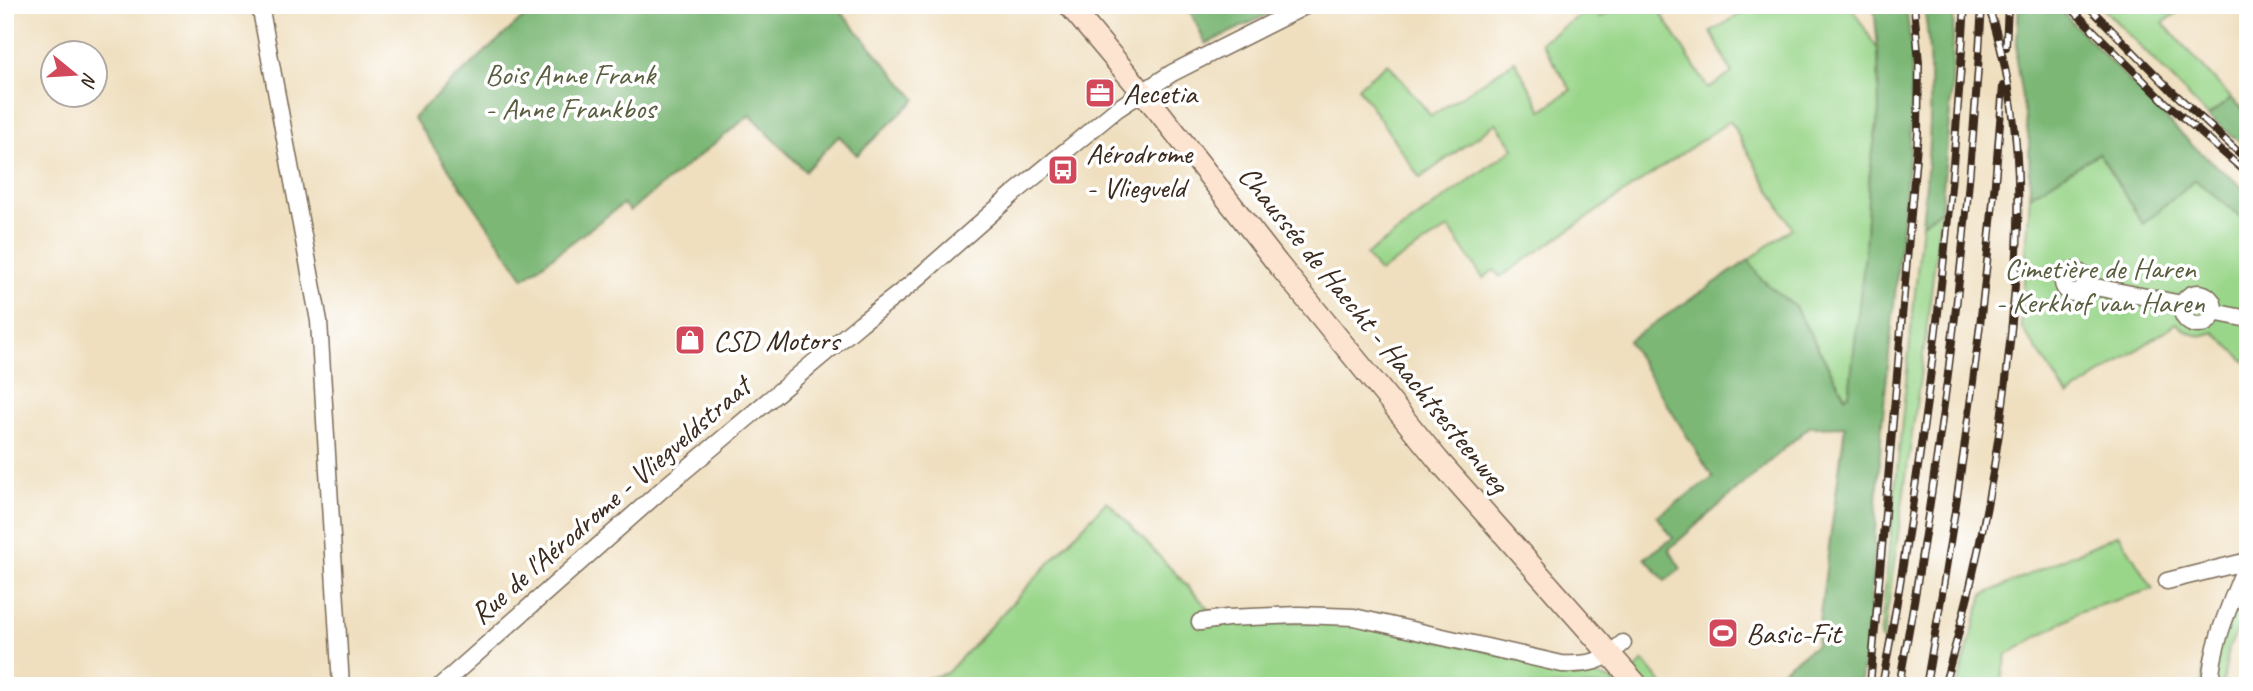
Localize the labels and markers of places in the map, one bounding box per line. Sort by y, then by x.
place label: Aecetia [1123,74,1199,112]
office icon: Aecetia [1083,76,1117,110]
place label: Aérodrome - Vliegveld [1086,134,1194,206]
bus stop icon: Aérodrome - Vliegveld [1046,153,1080,187]
place label: CSD Motors [713,321,842,359]
shop icon: CSD Motors [673,323,707,357]
place label: Basic-Fit [1746,614,1843,652]
sports icon: Basic-Fit [1706,616,1740,650]

